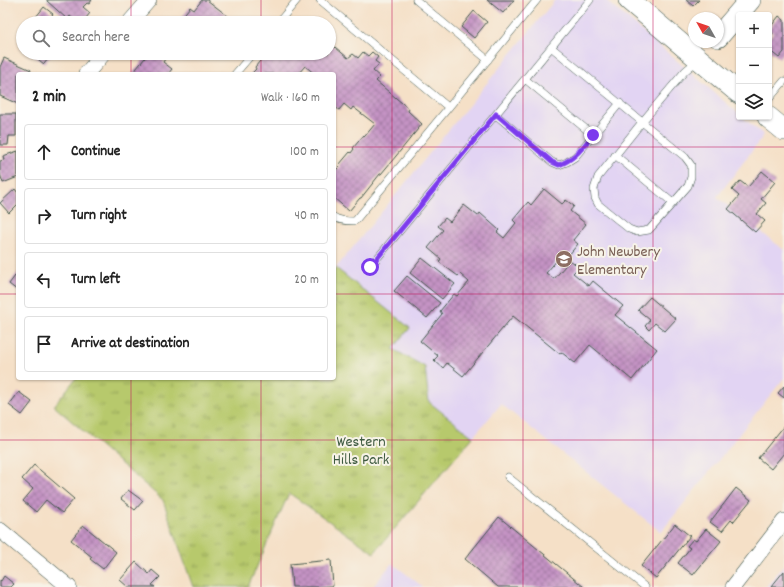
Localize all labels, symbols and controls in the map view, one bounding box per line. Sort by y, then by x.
north arrow [688,12,724,48]
map controls [736,12,772,120]
button: + [736,12,772,48]
search box [16,16,336,60]
icon: search [30,27,52,49]
text: Search here [62,27,130,49]
button: − [736,48,772,84]
button: layers [736,84,772,120]
text: 2 min [32,86,66,110]
text: Walk · 160 m [261,89,320,108]
route end [584,126,602,144]
icon: ahead [33,141,55,163]
text: Continue [71,141,120,163]
text: 100 m [290,143,319,162]
icon: right [33,205,55,227]
text: Turn right [71,205,127,227]
text: 40 m [295,207,319,226]
place label: John Newbery Elementary [577,241,660,282]
school or university icon: John Newbery Elementary [554,249,574,269]
route start [361,258,379,276]
icon: left [33,269,55,291]
text: Turn left [71,269,120,291]
text: 20 m [294,271,319,290]
icon: arrive [33,333,55,355]
text: Arrive at destination [71,333,189,355]
park label: Western Hills Park [333,431,389,472]

